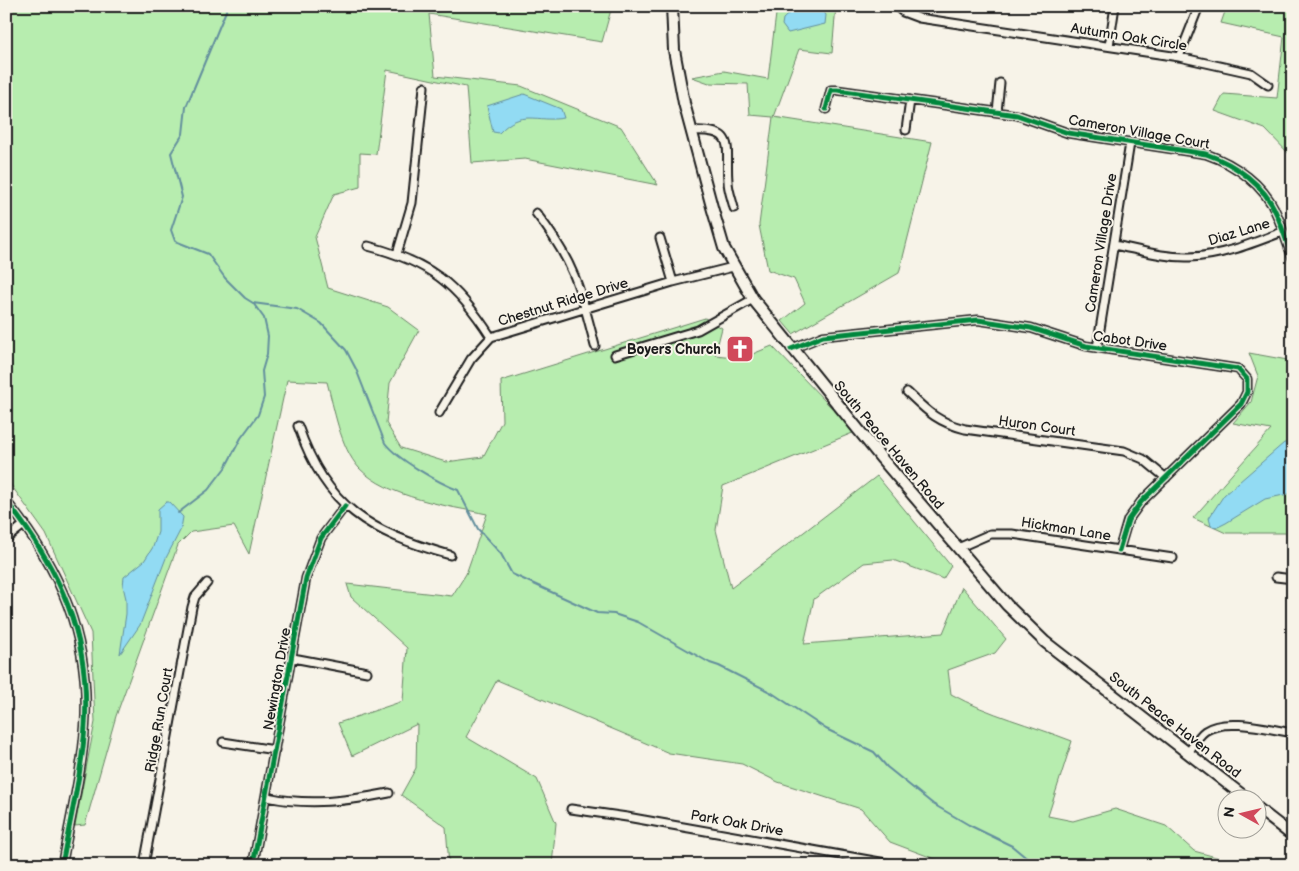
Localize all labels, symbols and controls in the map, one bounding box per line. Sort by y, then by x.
street label: Autumn Oak Circle [1070,19,1188,55]
street label: Cameron Village Court [1067,111,1212,153]
street label: Cameron Village Drive [1082,172,1120,314]
street label: Diaz Lane [1206,215,1272,249]
street label: Chestnut Ridge Drive [496,274,630,330]
street label: Cabot Drive [1092,327,1168,355]
church icon: Boyers Church [725,334,755,364]
place label: Boyers Church [627,341,721,358]
street label: South Peace Haven Road [830,377,948,513]
street label: Huron Court [997,412,1077,440]
street label: Hickman Lane [1020,514,1112,544]
street label: Newington Drive [260,626,294,732]
street label: Ridge Run Court [141,666,177,774]
street label: South Peace Haven Road [1106,668,1244,782]
north arrow [1216,788,1266,838]
street label: Park Oak Drive [689,806,785,840]
text: N [1220,806,1239,819]

